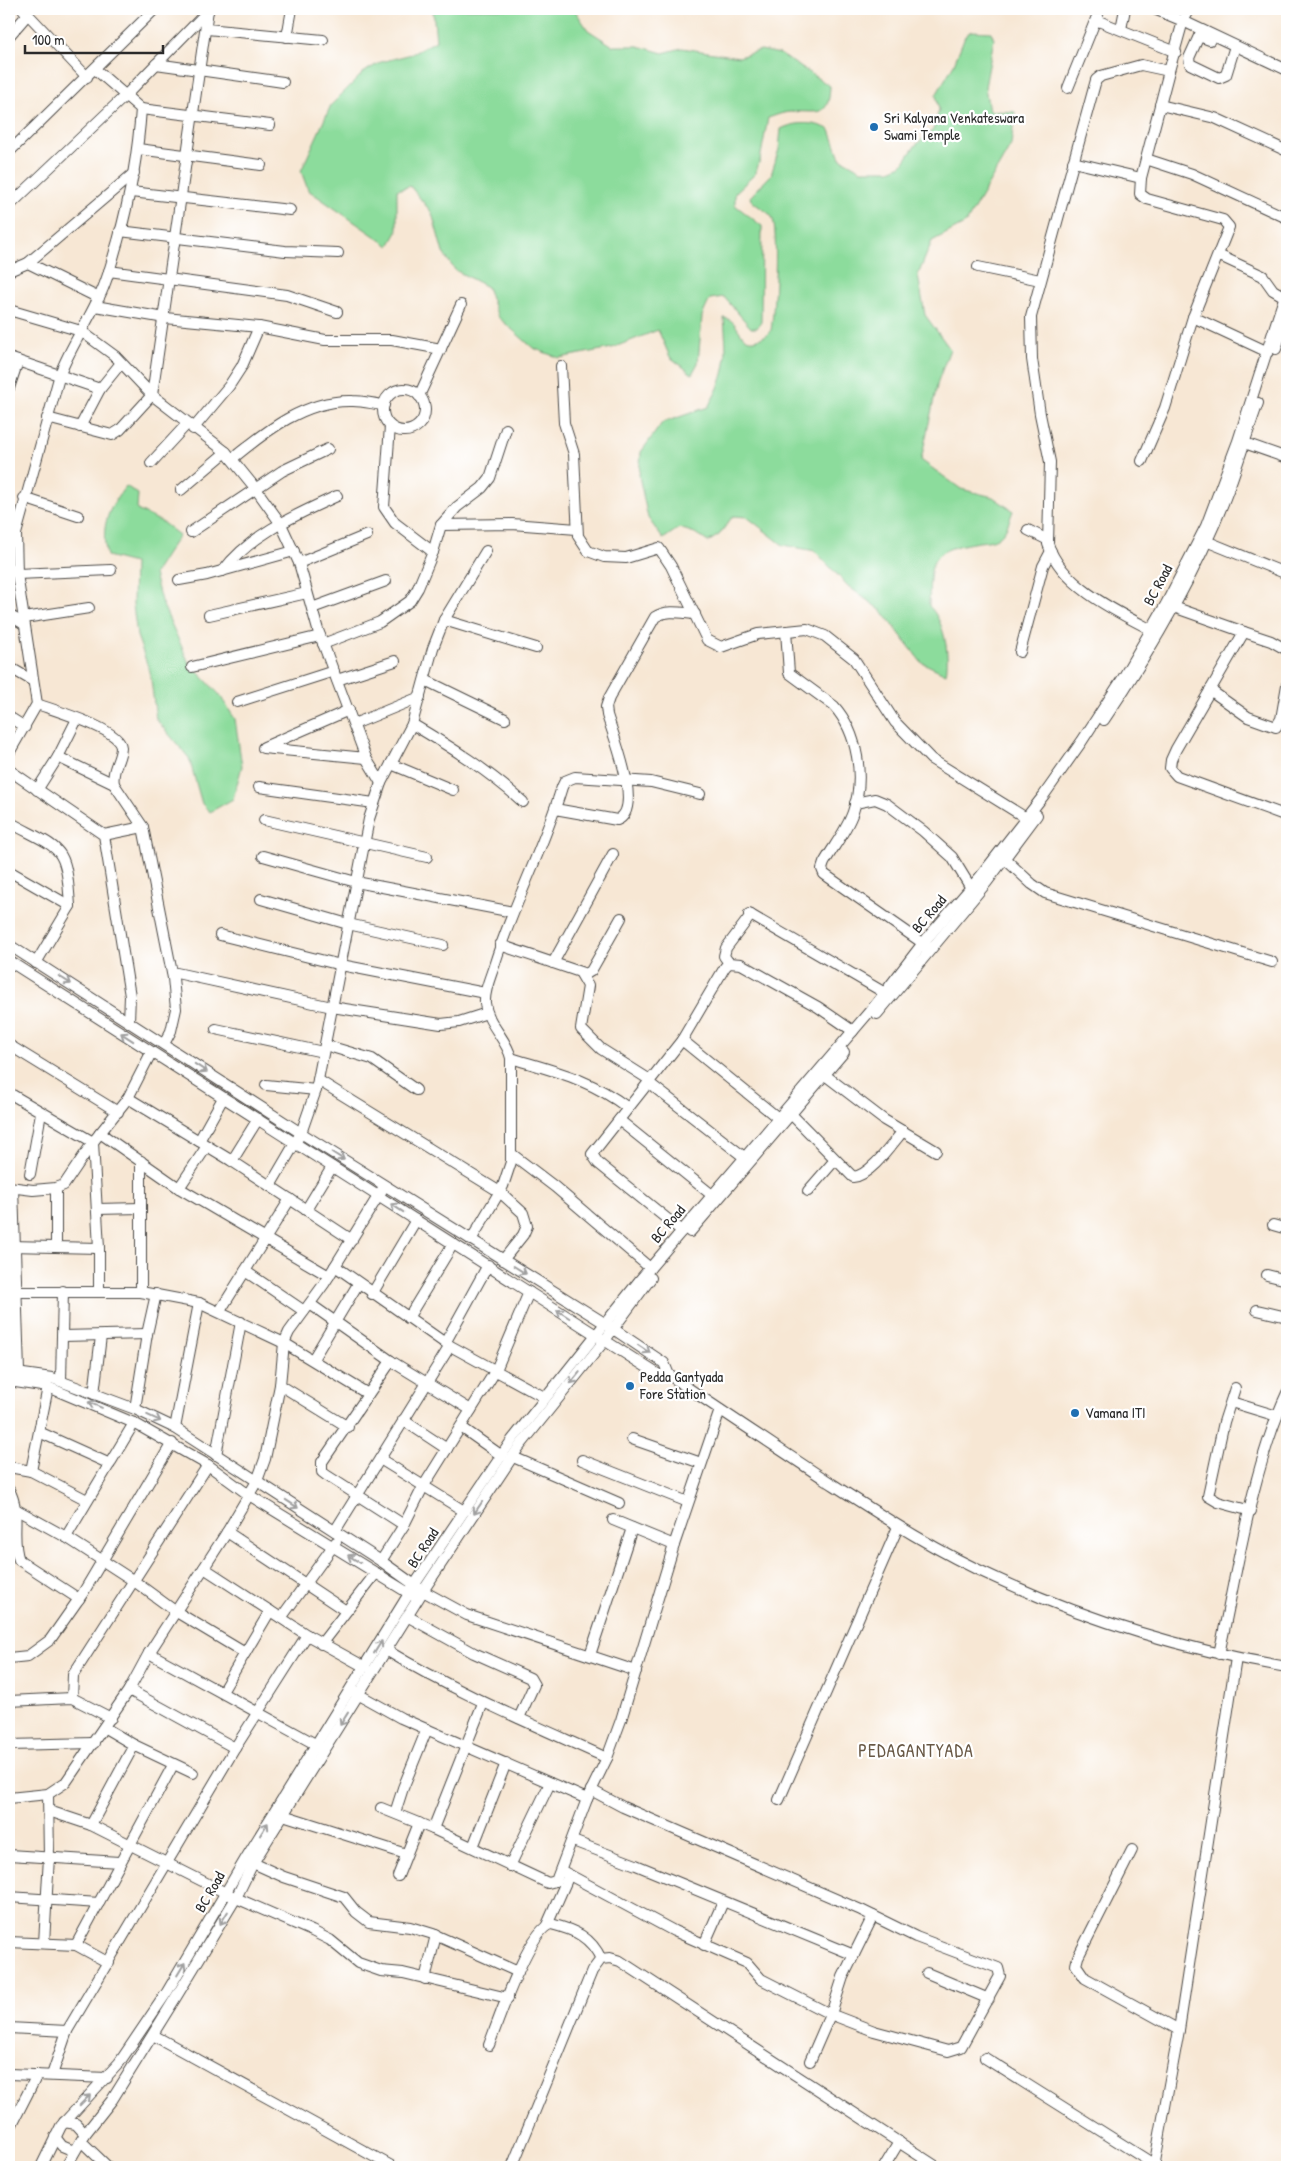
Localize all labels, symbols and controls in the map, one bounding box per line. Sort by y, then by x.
scale bar [25,22,162,54]
text: 100 m [32,29,65,50]
place label: Sri Kalyana Venkateswara Swami Temple [884,107,1024,145]
marker: Sri Kalyana Venkateswara Swami Temple [868,121,880,133]
street label: BC Road [1138,560,1177,609]
street label: BC Road [906,890,951,937]
one-way arrow [57,976,71,986]
one-way arrow [120,1031,134,1041]
one-way arrow [194,1064,208,1074]
one-way arrow [331,1151,345,1161]
street label: BC Road [645,1200,690,1247]
one-way arrow [390,1203,404,1213]
one-way arrow [513,1266,527,1276]
one-way arrow [557,1309,571,1319]
one-way arrow [637,1344,651,1354]
place label: Pedda Gantyada Fore Station [639,1366,723,1404]
one-way arrow [569,1371,580,1384]
marker: Pedda Gantyada Fore Station [624,1380,636,1392]
one-way arrow [88,1399,103,1409]
place label: Vamana ITI [1085,1402,1146,1423]
marker: Vamana ITI [1069,1407,1081,1419]
one-way arrow [146,1414,161,1424]
one-way arrow [285,1499,299,1509]
one-way arrow [473,1501,483,1515]
street label: BC Road [402,1523,443,1572]
one-way arrow [348,1554,362,1564]
one-way arrow [372,1640,383,1654]
one-way arrow [338,1711,348,1725]
district label: PEDAGANTYADA [858,1738,974,1763]
one-way arrow [259,1823,269,1837]
street label: BC Road [190,1867,230,1916]
one-way arrow [218,1910,228,1925]
one-way arrow [177,1963,187,1977]
one-way arrow [79,2094,91,2106]

